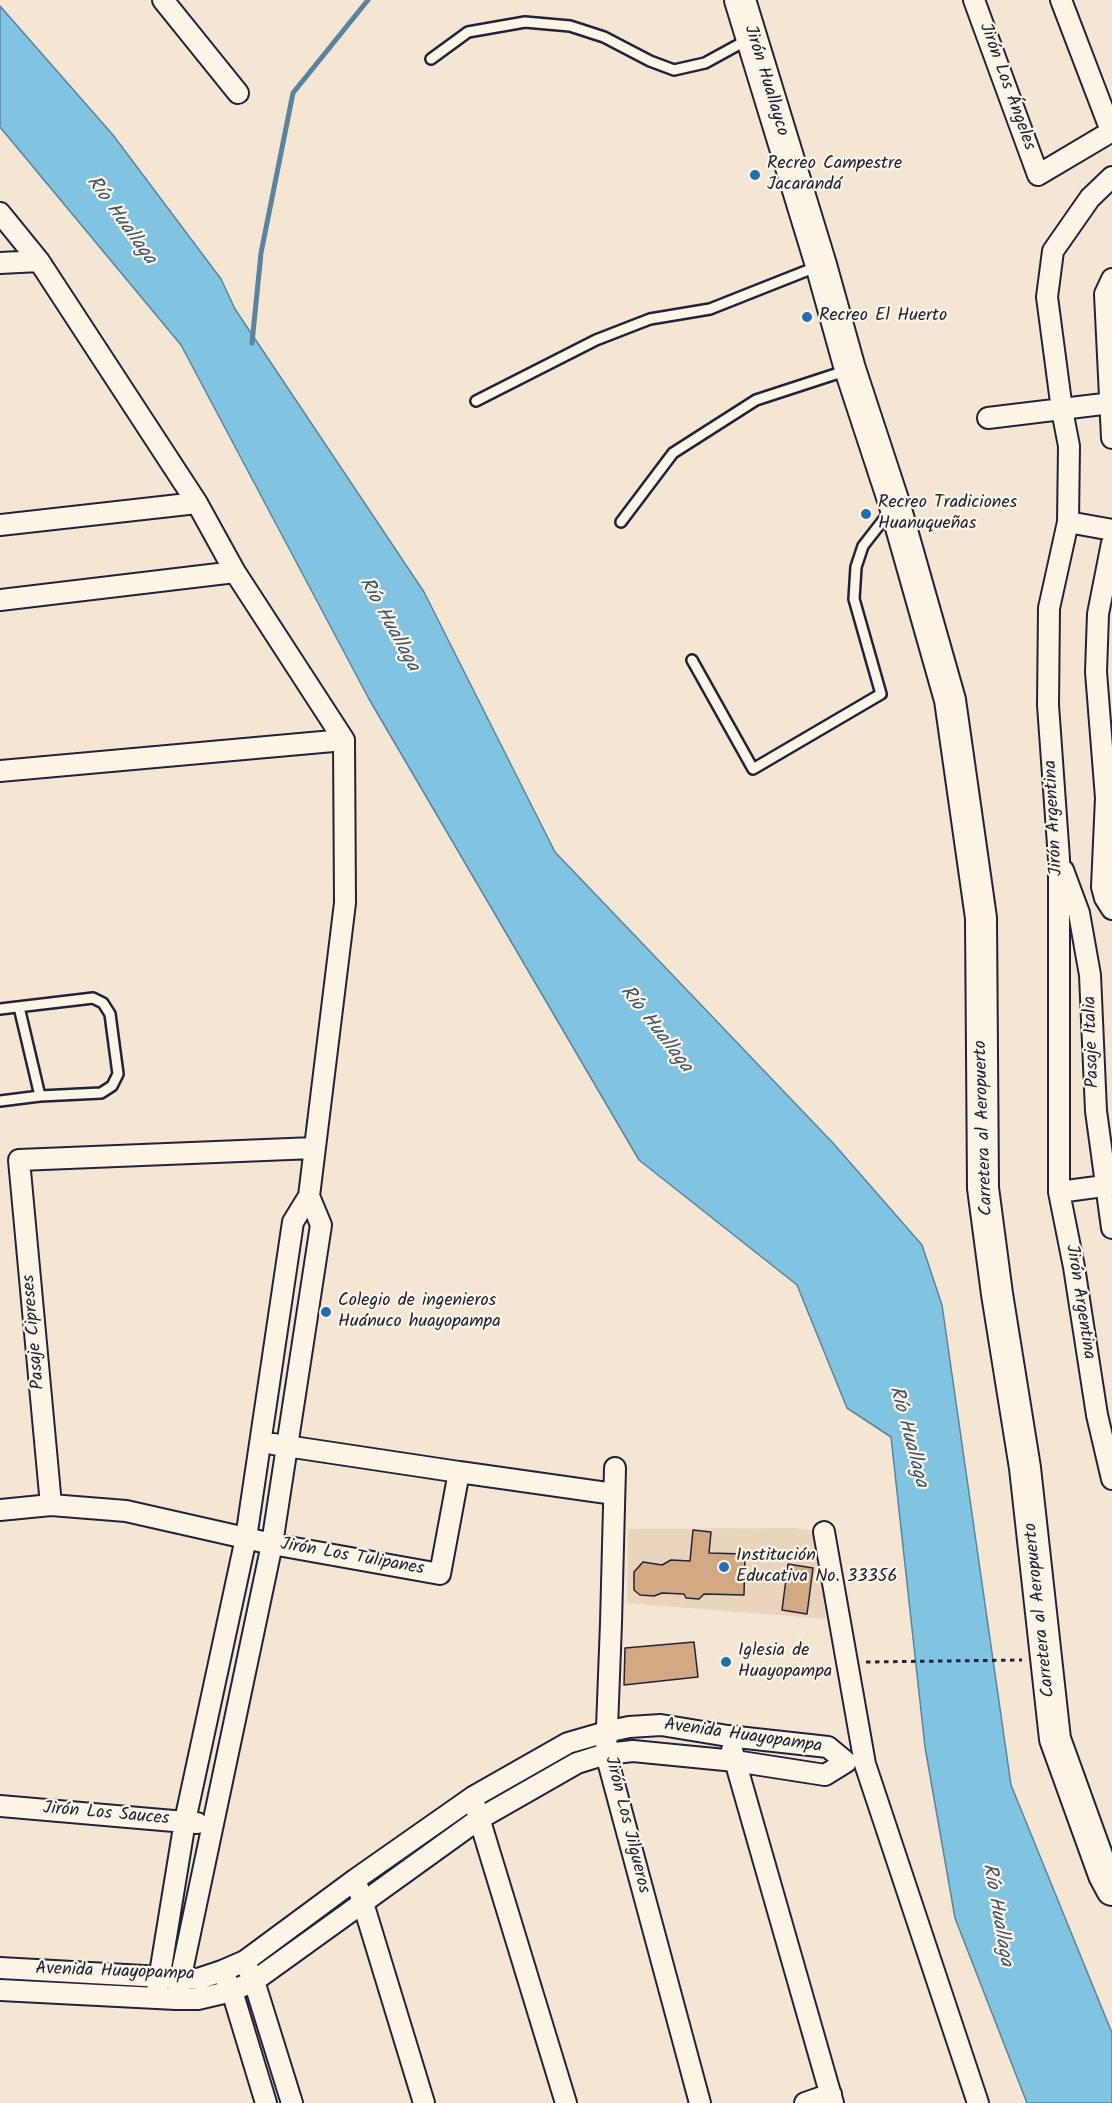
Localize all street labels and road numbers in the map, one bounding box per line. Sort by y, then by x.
street label: Jirón Los Ángeles [973,20,1039,154]
street label: Jirón Huallayco [738,23,792,139]
street label: Jirón Argentina [1041,759,1069,877]
street label: Pasaje Italia [1081,995,1105,1089]
street label: Carretera al Aeropuerto [971,1040,999,1216]
street label: Jirón Argentina [1059,1243,1099,1361]
street label: Pasaje Cipreses [19,1274,51,1390]
street label: Carretera al Aeropuerto [1021,1522,1061,1698]
street label: Jirón Los Tulipanes [278,1535,426,1581]
street label: Avenida Huayopampa [663,1715,823,1759]
street label: Jirón Los Jilgueros [599,1754,653,1896]
street label: Jirón Los Sauces [42,1799,170,1831]
street label: Avenida Huayopampa [35,1959,195,1987]

